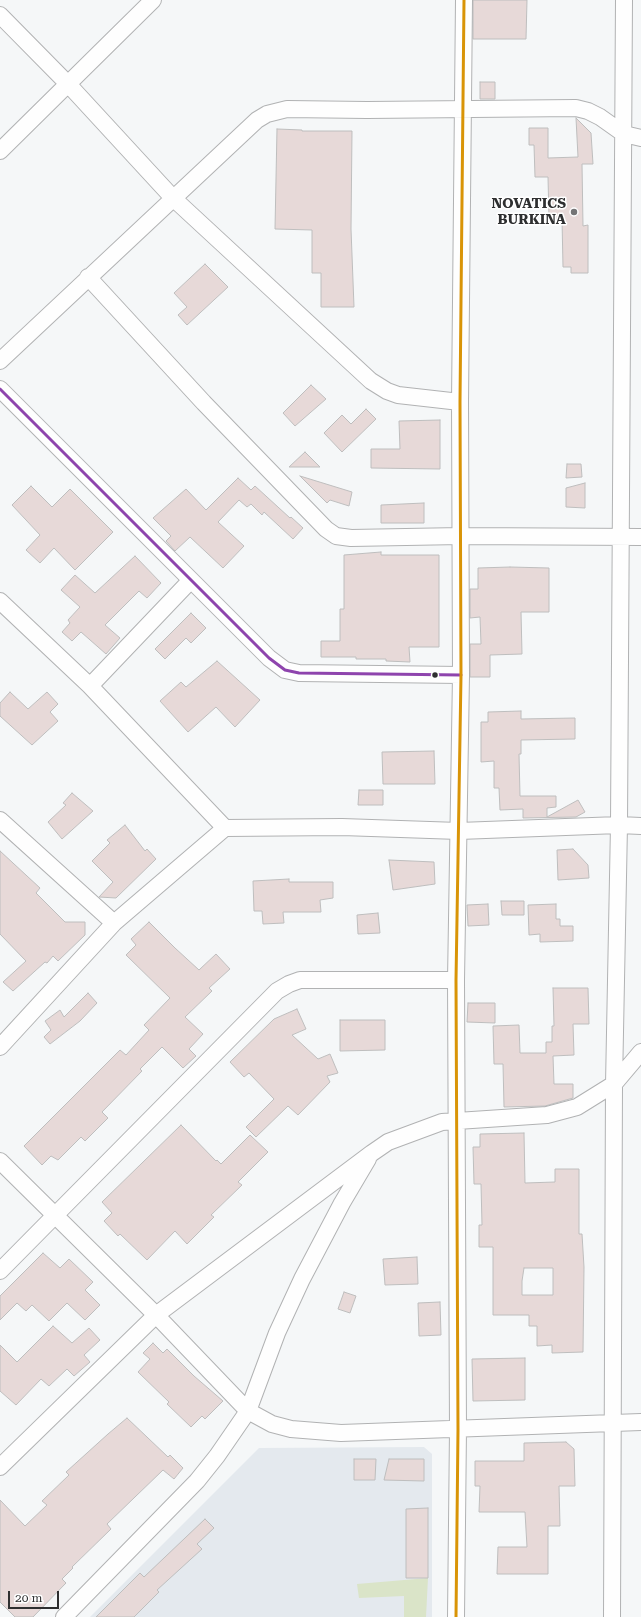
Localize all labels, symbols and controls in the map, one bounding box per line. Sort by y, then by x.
place label: NOVATICS BURKINA [492,196,566,228]
marker: NOVATICS BURKINA [569,207,579,217]
unlabelled marker [430,670,440,680]
scale bar [10,1583,61,1609]
text: 20 m [15,1591,42,1605]

